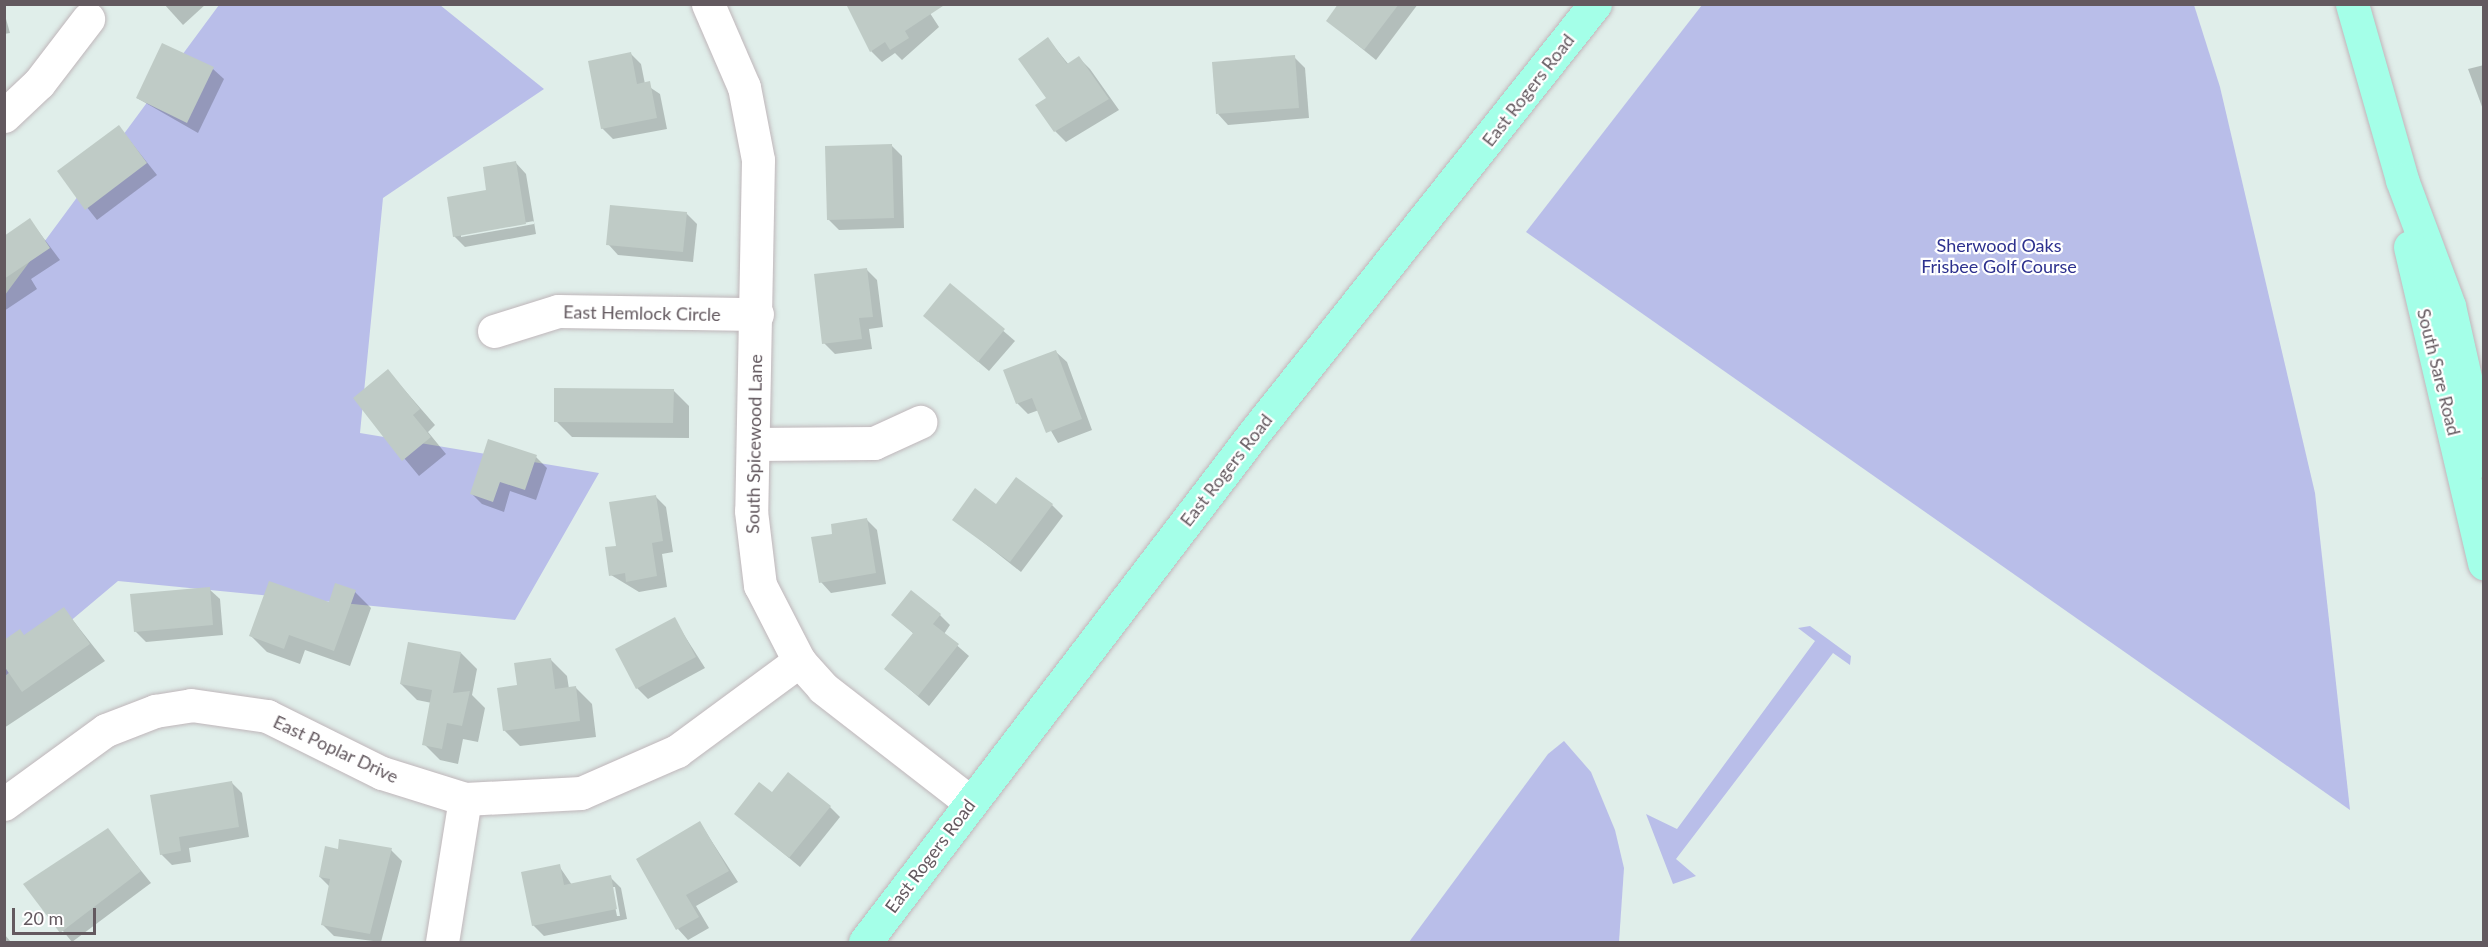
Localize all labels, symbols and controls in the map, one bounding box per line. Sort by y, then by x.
street label: East Rogers Road [1477,30,1579,150]
park label: Sherwood Oaks Frisbee Golf Course [1921,235,2077,278]
street label: East Hemlock Circle [563,301,721,325]
street label: South Sare Road [2413,306,2465,438]
street label: South Spicewood Lane [742,354,766,534]
street label: East Rogers Road [1175,410,1277,530]
street label: East Poplar Drive [270,710,402,788]
street label: East Rogers Road [880,795,980,917]
scale bar [15,896,99,934]
text: 20 m [23,907,63,929]

